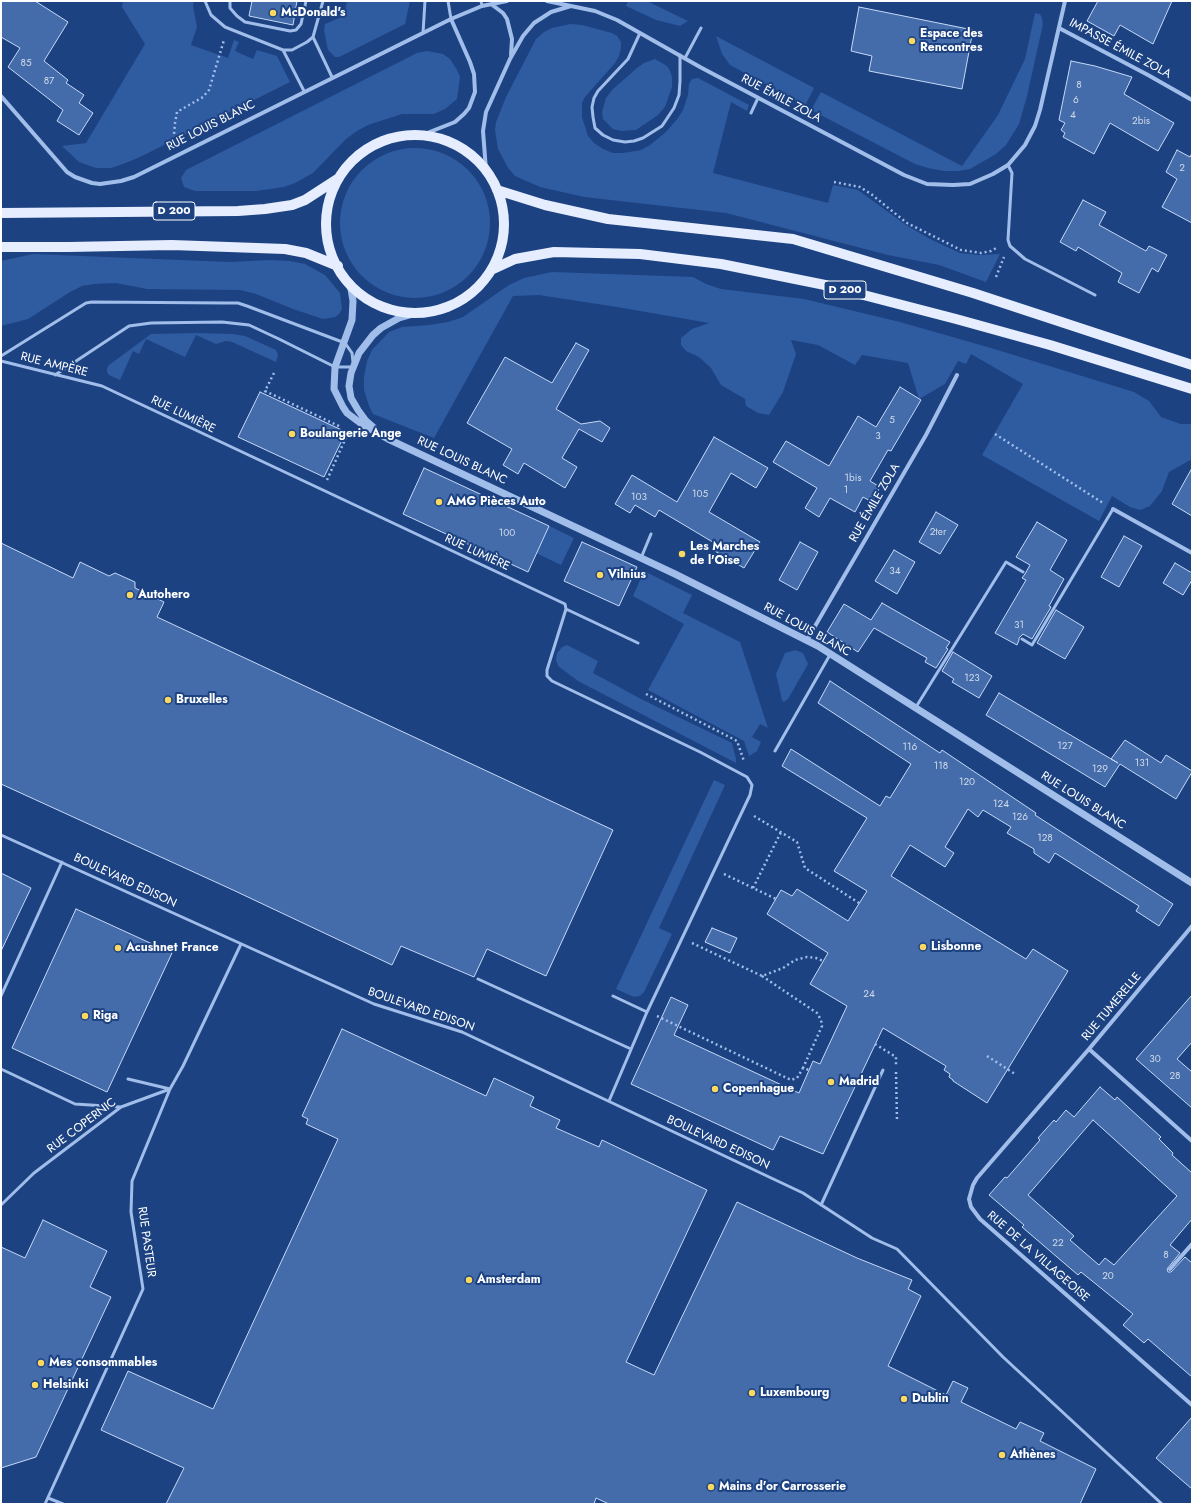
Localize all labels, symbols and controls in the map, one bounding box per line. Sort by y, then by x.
place label: McDonald's [281,6,345,20]
marker: McDonald's [268,8,278,18]
street label: IMPASSE ÉMILE ZOLA [1066,16,1174,82]
place label: Espace des Rencontres [920,27,983,55]
marker: Espace des Rencontres [907,36,917,46]
house number: 85 [20,58,32,70]
street label: RUE ÉMILE ZOLA [739,72,823,126]
house number: 87 [44,76,54,88]
house number: 8 [1076,80,1082,92]
house number: 6 [1073,95,1079,107]
street label: RUE LOUIS BLANC [164,97,258,155]
house number: 4 [1070,110,1076,122]
house number: 2bis [1132,116,1150,128]
house number: 2 [1179,163,1185,175]
road number: D 200 [153,202,195,220]
road number: D 200 [824,281,866,299]
street label: RUE AMPÈRE [19,350,89,380]
street label: RUE LUMIÈRE [148,393,218,437]
house number: 5 [889,415,895,427]
place label: Boulangerie Ange [300,427,401,441]
marker: Boulangerie Ange [287,429,297,439]
house number: 3 [875,431,881,443]
street label: RUE LOUIS BLANC [415,434,509,488]
street label: RUE ÉMILE ZOLA [847,461,903,545]
house number: 1bis [845,473,861,485]
house number: 1 [844,485,848,497]
house number: 105 [692,489,708,501]
house number: 103 [631,492,647,504]
place label: AMG Pièces Auto [447,495,546,509]
marker: AMG Pièces Auto [434,497,444,507]
house number: 2ter [930,527,946,539]
house number: 100 [499,528,515,540]
street label: RUE LUMIÈRE [442,532,512,574]
place label: Les Marches de l'Oise [690,540,759,568]
marker: Les Marches de l'Oise [677,549,687,559]
house number: 34 [889,566,901,578]
place label: Vilnius [608,568,646,582]
marker: Vilnius [595,570,605,580]
place label: Autohero [138,588,190,602]
marker: Autohero [125,590,135,600]
street label: RUE LOUIS BLANC [761,600,853,660]
house number: 31 [1014,620,1024,632]
house number: 123 [964,673,980,685]
place label: Bruxelles [176,693,228,707]
marker: Bruxelles [163,695,173,705]
house number: 127 [1057,741,1073,753]
house number: 116 [903,742,917,754]
house number: 131 [1135,758,1149,770]
house number: 118 [934,761,948,773]
house number: 129 [1092,764,1108,776]
street label: RUE LOUIS BLANC [1038,769,1128,833]
house number: 120 [959,777,975,789]
house number: 124 [993,799,1009,811]
house number: 126 [1012,812,1028,824]
house number: 128 [1037,833,1053,845]
street label: BOULEVARD EDISON [71,851,179,911]
place label: Lisbonne [931,940,981,954]
place label: Acushnet France [126,941,219,955]
marker: Lisbonne [918,942,928,952]
marker: Acushnet France [113,943,123,953]
street label: RUE TUMERELLE [1079,970,1145,1044]
street label: BOULEVARD EDISON [366,985,476,1035]
house number: 24 [863,989,875,1001]
place label: Riga [93,1009,118,1023]
marker: Riga [80,1011,90,1021]
house number: 30 [1149,1054,1161,1066]
house number: 28 [1169,1071,1181,1083]
place label: Madrid [839,1075,879,1089]
marker: Madrid [826,1077,836,1087]
place label: Copenhague [723,1082,794,1096]
marker: Copenhague [710,1084,720,1094]
street label: RUE COPERNIC [45,1095,119,1157]
street label: BOULEVARD EDISON [664,1113,772,1173]
street label: RUE PASTEUR [134,1206,158,1278]
street label: RUE DE LA VILLAGEOISE [984,1209,1092,1305]
house number: 22 [1052,1238,1064,1250]
house number: 8 [1163,1250,1169,1262]
house number: 20 [1102,1271,1114,1283]
place label: Amsterdam [477,1273,540,1287]
marker: Amsterdam [464,1275,474,1285]
place label: Mes consommables [49,1356,157,1370]
marker: Mes consommables [36,1358,46,1368]
place label: Helsinki [43,1378,88,1392]
marker: Helsinki [30,1380,40,1390]
place label: Luxembourg [760,1386,829,1400]
marker: Luxembourg [747,1388,757,1398]
place label: Dublin [912,1392,949,1406]
marker: Dublin [899,1394,909,1404]
place label: Athènes [1010,1448,1056,1462]
marker: Athènes [997,1450,1007,1460]
place label: Mains d'or Carrosserie [719,1480,846,1494]
marker: Mains d'or Carrosserie [706,1482,716,1492]

